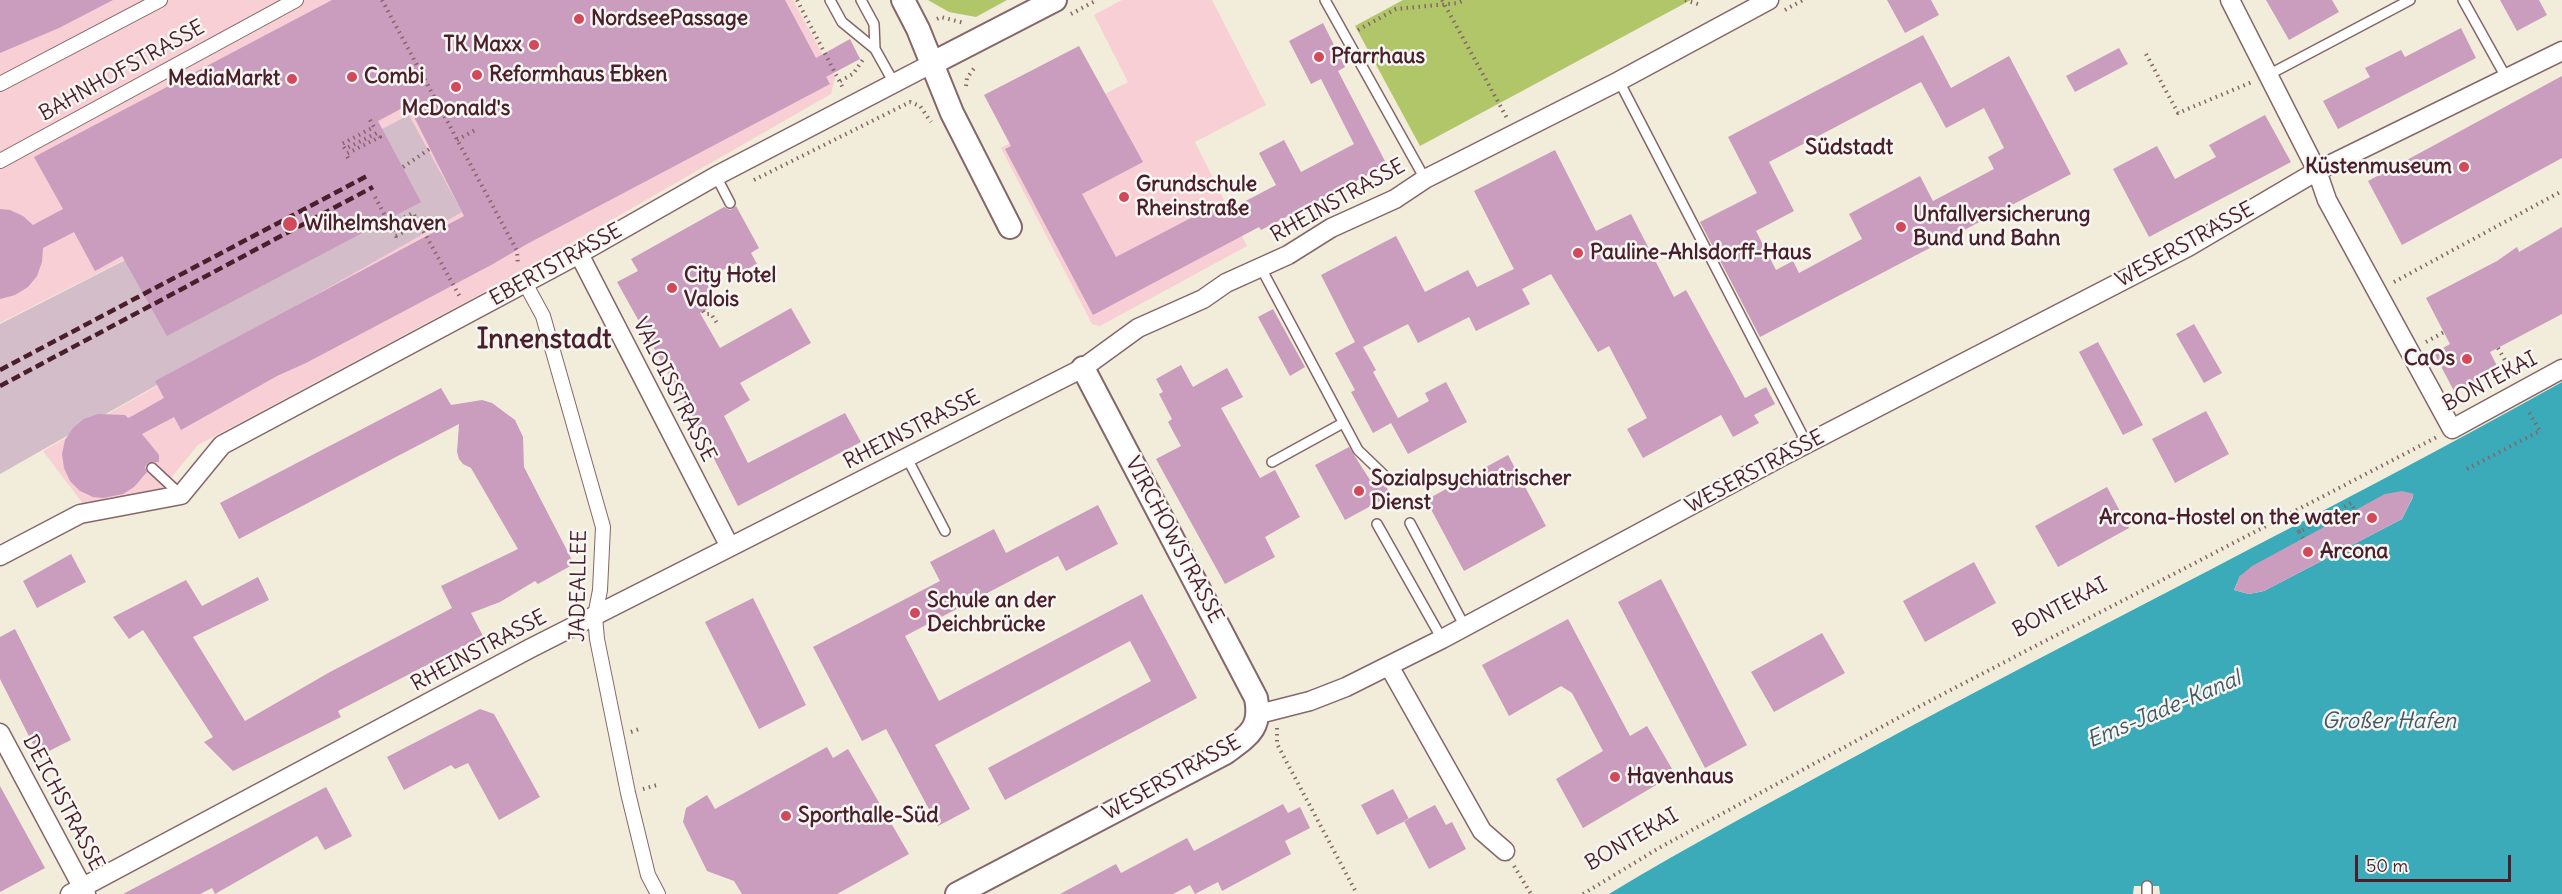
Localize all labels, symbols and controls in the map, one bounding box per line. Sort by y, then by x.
place label: NordseePassage [591,6,748,32]
marker: NordseePassage [572,12,586,26]
street label: BAHNHOFSTRASSE [35,15,209,127]
place label: TK Maxx [444,32,522,58]
marker: TK Maxx [527,38,541,52]
place label: Pfarrhaus [1331,44,1425,70]
marker: Pfarrhaus [1312,50,1326,64]
place label: Reformhaus Ebken [489,62,667,88]
place label: Combi [364,64,424,90]
place label: MediaMarkt [168,66,280,92]
marker: Reformhaus Ebken [470,68,484,82]
marker: Combi [345,70,359,84]
marker: MediaMarkt [285,72,299,86]
marker: McDonald's [449,80,463,94]
place label: McDonald's [402,96,510,122]
district label: Südstadt [1805,135,1893,161]
street label: RHEINSTRASSE [1266,154,1410,248]
place label: Küstenmuseum [2305,154,2452,180]
marker: Küstenmuseum [2457,160,2471,174]
place label: Grundschule Rheinstraße [1136,172,1257,222]
marker: Grundschule Rheinstraße [1117,190,1131,204]
street label: WESERSTRASSE [2112,197,2258,293]
place label: Unfallversicherung Bund und Bahn [1913,202,2090,252]
place label: Wilhelmshaven [304,211,446,237]
marker: Wilhelmshaven [281,215,299,233]
street label: EBERTSTRASSE [485,218,627,312]
marker: Unfallversicherung Bund und Bahn [1894,220,1908,234]
place label: Pauline-Ahlsdorff-Haus [1590,240,1812,266]
marker: Pauline-Ahlsdorff-Haus [1571,246,1585,260]
place label: City Hotel Valois [684,263,776,313]
marker: City Hotel Valois [665,281,679,295]
street label: VALOISSTRASSE [627,314,721,466]
district label: Innenstadt [477,324,611,356]
place label: CaOs [2404,346,2455,372]
street label: BONTEKAI [2438,347,2542,417]
marker: CaOs [2460,352,2474,366]
street label: RHEINSTRASSE [840,385,984,475]
street label: WESERSTRASSE [1681,425,1829,519]
street label: VIRCHOWSTRASSE [1120,453,1228,627]
place label: Sozialpsychiatrischer Dienst [1371,466,1571,516]
marker: Sozialpsychiatrischer Dienst [1352,484,1366,498]
place label: Arcona-Hostel on the water [2099,505,2360,531]
marker: Arcona-Hostel on the water [2365,511,2379,525]
street label: JADEALLEE [565,530,593,642]
place label: Arcona [2320,539,2388,565]
marker: Arcona [2301,545,2315,559]
street label: BONTEKAI [2008,573,2112,643]
place label: Schule an der Deichbrücke [927,588,1056,638]
street label: RHEINSTRASSE [407,605,551,697]
marker: Schule an der Deichbrücke [908,606,922,620]
water label: Ems-Jade-Kanal [2083,666,2245,754]
water label: Großer Hafen [2322,709,2456,735]
street label: WESERSTRASSE [1099,730,1245,826]
street label: DEICHSTRASSE [17,731,109,875]
place label: Havenhaus [1627,764,1734,790]
marker: Havenhaus [1608,770,1622,784]
place label: Sporthalle-Süd [798,803,939,829]
street label: BONTEKAI [1581,803,1683,877]
marker: Sporthalle-Süd [779,809,793,823]
scale bar [2358,843,2514,881]
text: 50 m [2366,854,2408,877]

